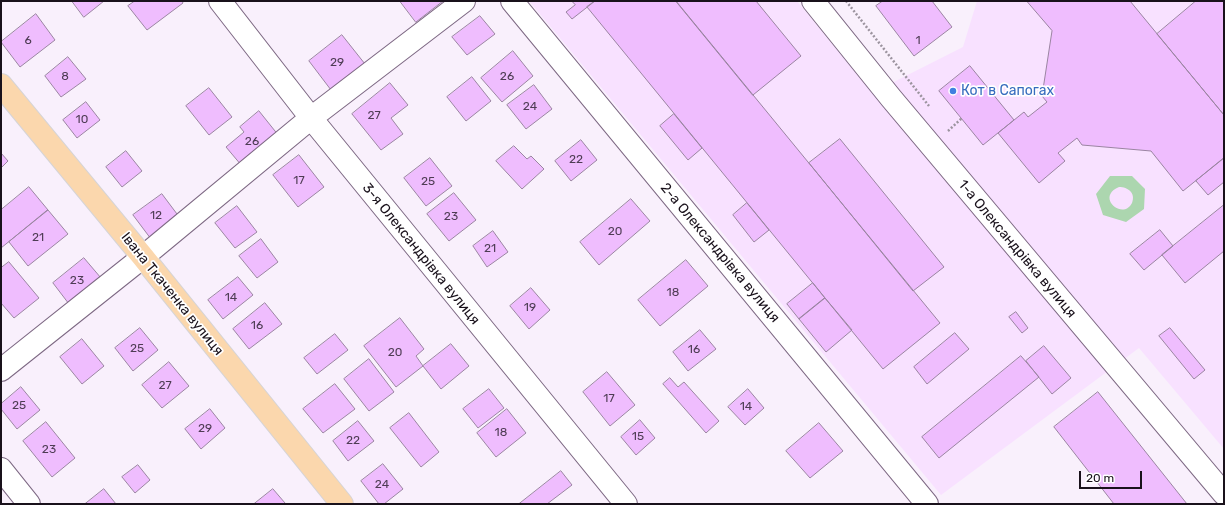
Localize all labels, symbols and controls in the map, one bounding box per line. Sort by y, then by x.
house number: 6 [24,34,32,48]
house number: 1 [915,34,921,48]
house number: 29 [330,56,344,70]
house number: 8 [61,70,69,84]
house number: 26 [500,70,514,84]
place label: Кот в Сапогах [961,83,1054,99]
marker: Кот в Сапогах [948,86,958,96]
house number: 24 [523,100,537,114]
house number: 27 [367,109,381,123]
house number: 10 [76,113,88,127]
house number: 26 [245,135,259,149]
house number: 22 [569,153,583,167]
house number: 17 [293,174,305,188]
house number: 25 [421,175,435,189]
street label: 1-а Олександрівка вулиця [954,177,1080,321]
street label: 3-я Олександрівка вулиця [359,180,483,328]
street label: 2-а Олександрівка вулиця [657,180,783,326]
house number: 12 [150,209,162,223]
house number: 23 [444,210,458,224]
house number: 20 [608,225,622,239]
street label: Івана Ткаченка вулиця [117,229,227,359]
house number: 21 [32,231,44,245]
house number: 21 [484,242,496,256]
house number: 23 [70,274,84,288]
house number: 18 [667,286,679,300]
house number: 14 [225,291,237,305]
house number: 19 [524,301,536,315]
house number: 16 [251,319,263,333]
house number: 25 [130,342,144,356]
house number: 16 [688,343,700,357]
house number: 20 [388,346,402,360]
house number: 27 [158,379,172,393]
house number: 17 [603,392,615,406]
house number: 25 [12,399,26,413]
house number: 14 [740,400,752,414]
house number: 29 [198,422,212,436]
house number: 18 [495,426,507,440]
house number: 15 [632,430,644,444]
house number: 22 [346,434,360,448]
house number: 23 [42,443,56,457]
scale bar [1081,463,1144,489]
text: 20 m [1086,471,1114,485]
house number: 24 [375,478,389,492]

